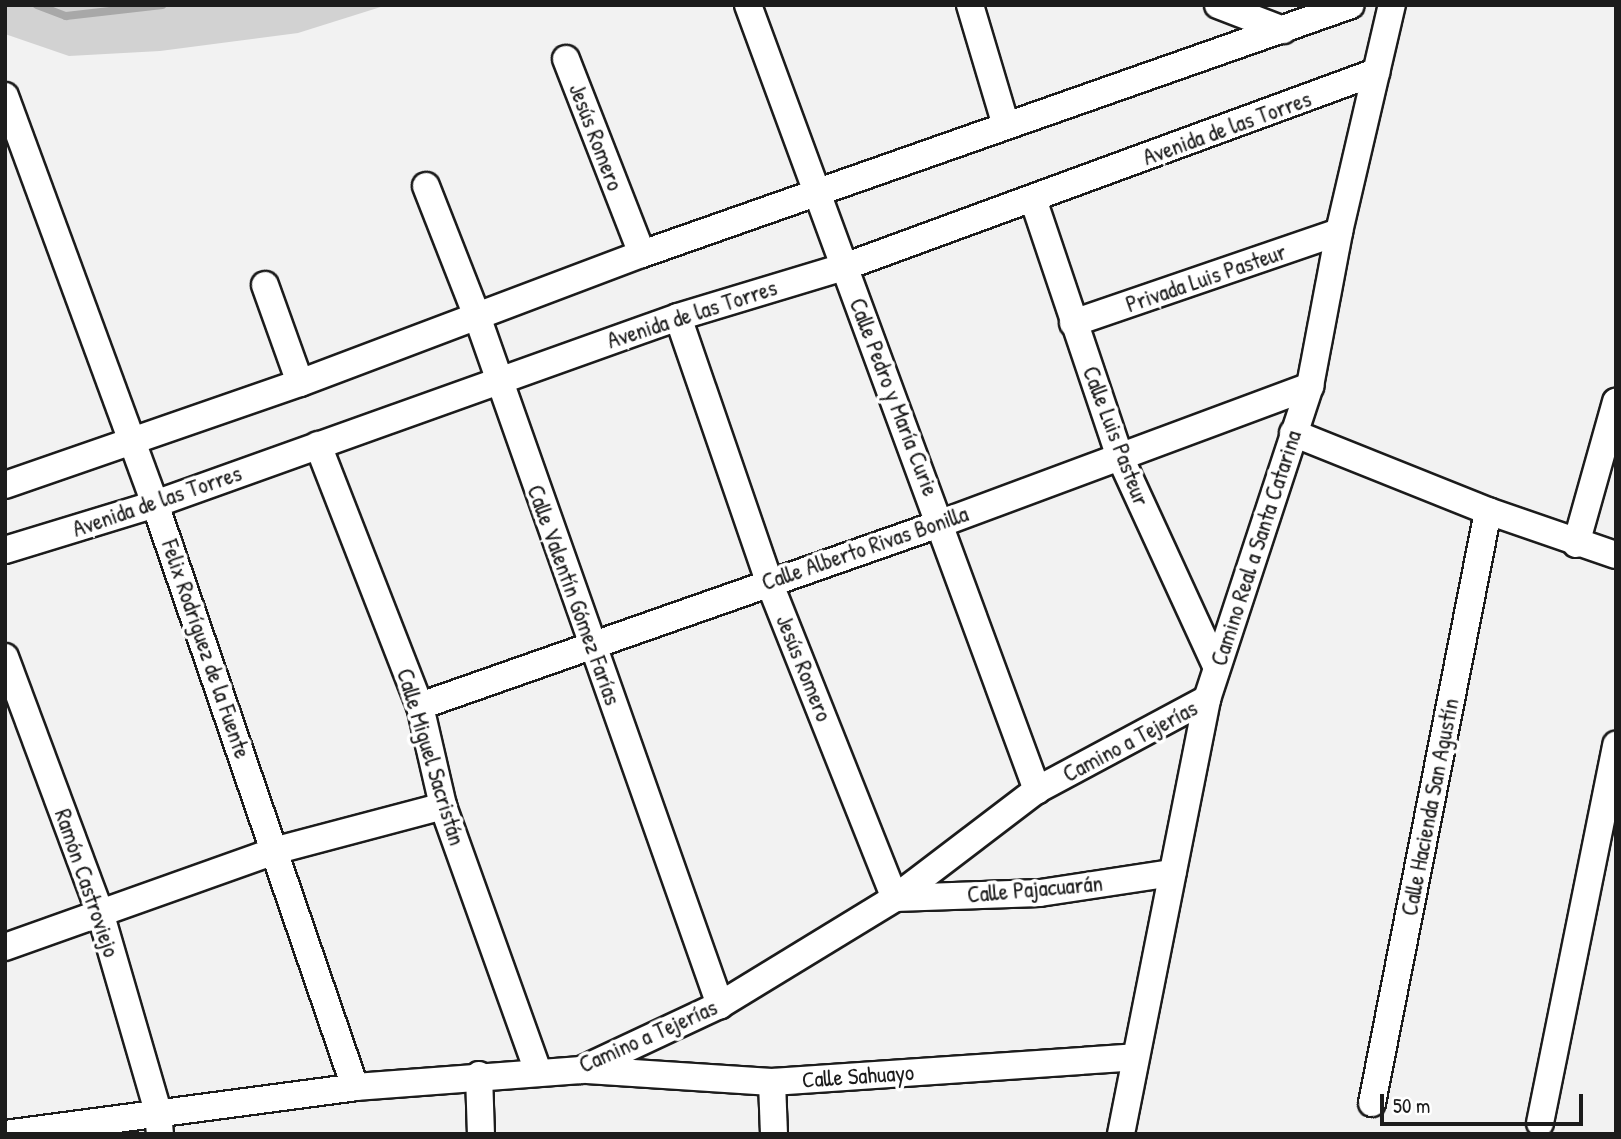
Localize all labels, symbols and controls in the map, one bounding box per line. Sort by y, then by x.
street label: Jesús Romero [563,80,629,194]
street label: Avenida de las Torres [1139,85,1315,171]
street label: Privada Luis Pasteur [1122,238,1290,318]
street label: Avenida de las Torres [604,274,780,354]
street label: Calle Pedro y María Curie [844,294,944,500]
street label: Calle Luis Pasteur [1077,362,1155,510]
street label: Camino Real a Santa Catarina [1205,427,1307,669]
street label: Avenida de las Torres [69,459,245,543]
street label: Calle Valentín Gómez Farías [521,481,627,709]
street label: Calle Alberto Rivas Bonilla [758,500,972,596]
street label: Felix Rodríguez de la Fuente [156,536,256,762]
street label: Jesús Romero [770,611,838,725]
street label: Calle Miguel Sacristán [391,665,471,849]
street label: Camino a Tejerías [1058,694,1202,788]
street label: Calle Hacienda San Agustín [1395,696,1465,918]
street label: Ramón Castroviejo [49,805,125,961]
street label: Calle Pajacuarán [966,869,1104,909]
street label: Camino a Tejerías [575,993,721,1079]
street label: Calle Sahuayo [801,1058,915,1094]
scale bar [1383,1080,1586,1124]
text: 50 m [1393,1091,1430,1120]

